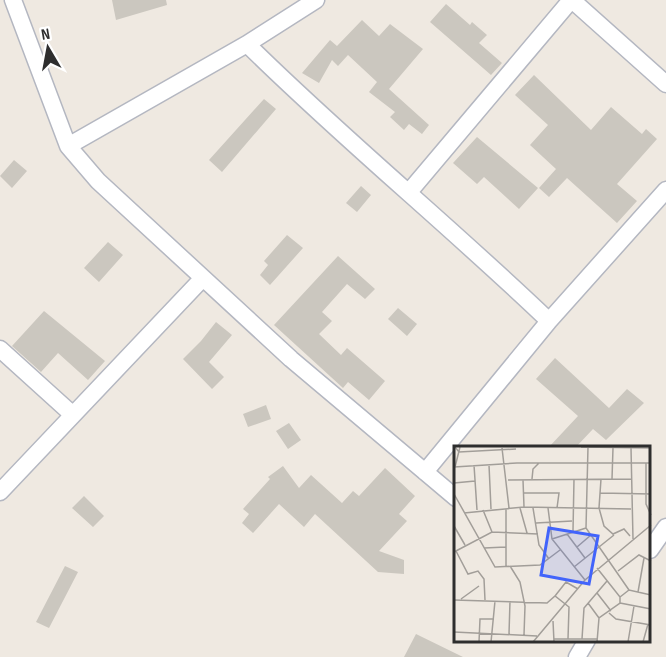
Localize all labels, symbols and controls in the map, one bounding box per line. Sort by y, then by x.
north arrow [18,18,78,78]
text: N [40,25,52,45]
inset map [454,446,651,642]

